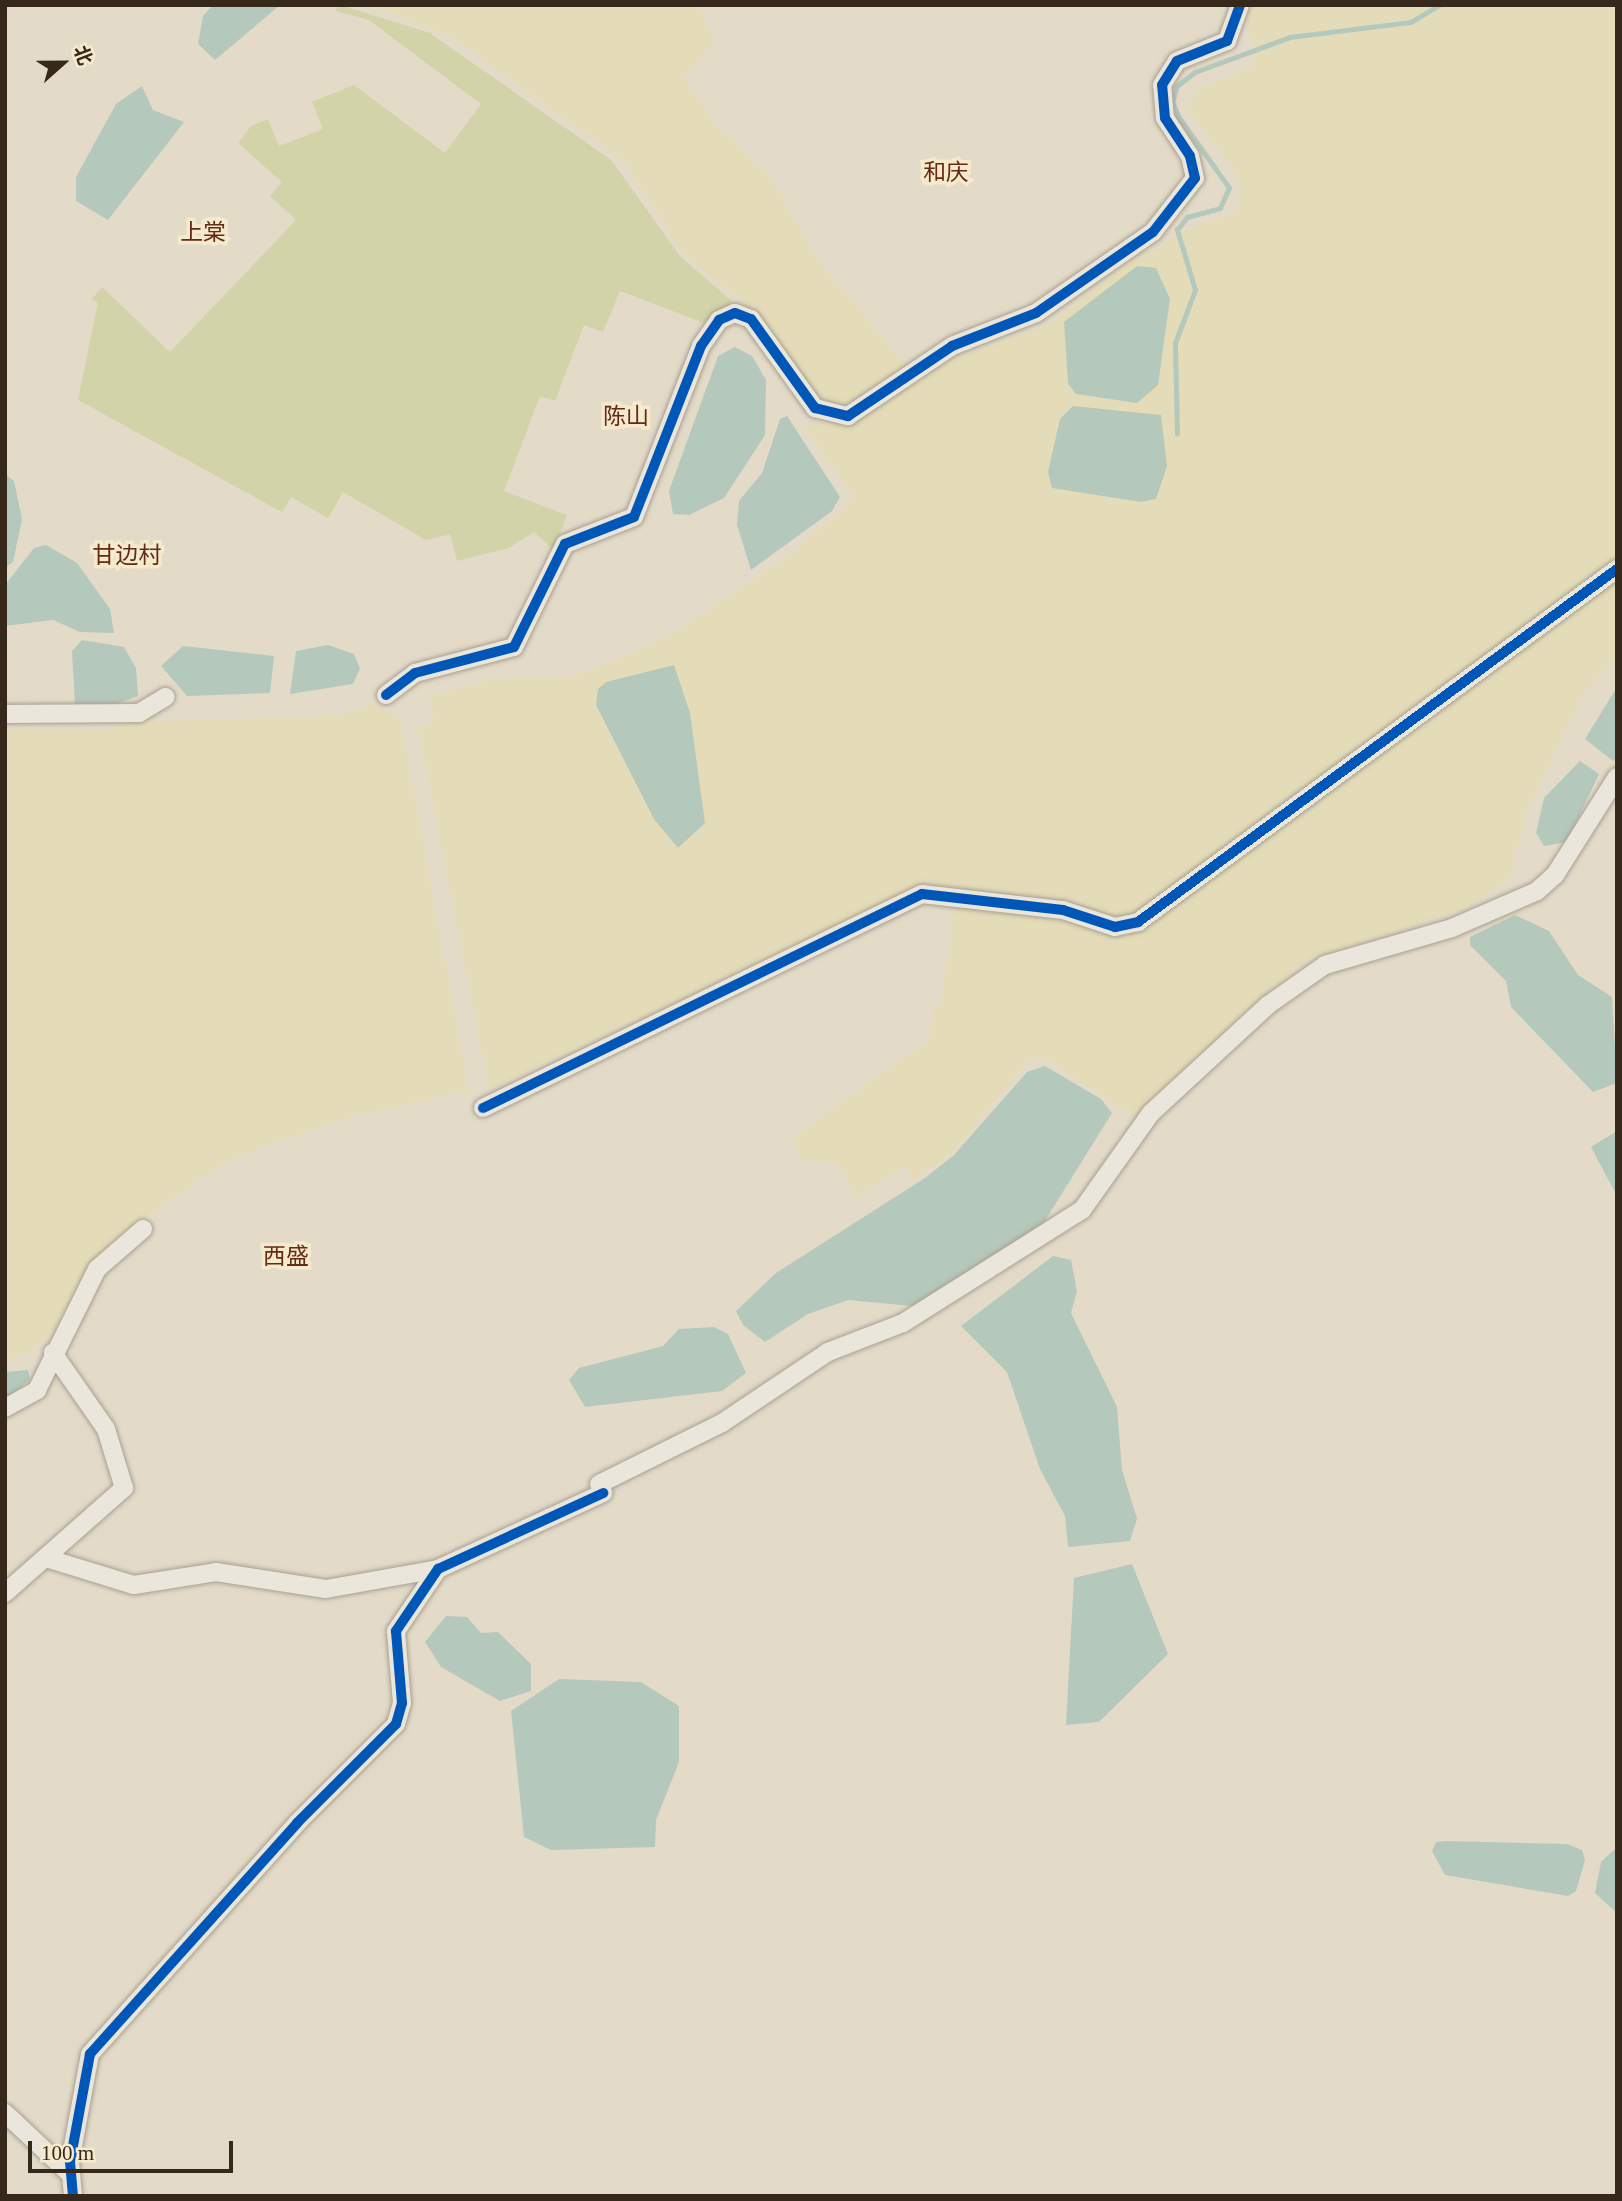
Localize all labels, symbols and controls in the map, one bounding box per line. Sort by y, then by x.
north arrow [28,28,98,98]
text: 北 [70,43,96,68]
district label: 和庆 [923,159,969,187]
district label: 上棠 [180,219,226,247]
district label: 陈山 [603,403,649,431]
district label: 甘边村 [93,542,161,570]
district label: 西盛 [263,1243,309,1271]
scale bar [32,2128,236,2172]
text: 100 m [41,2141,94,2165]

